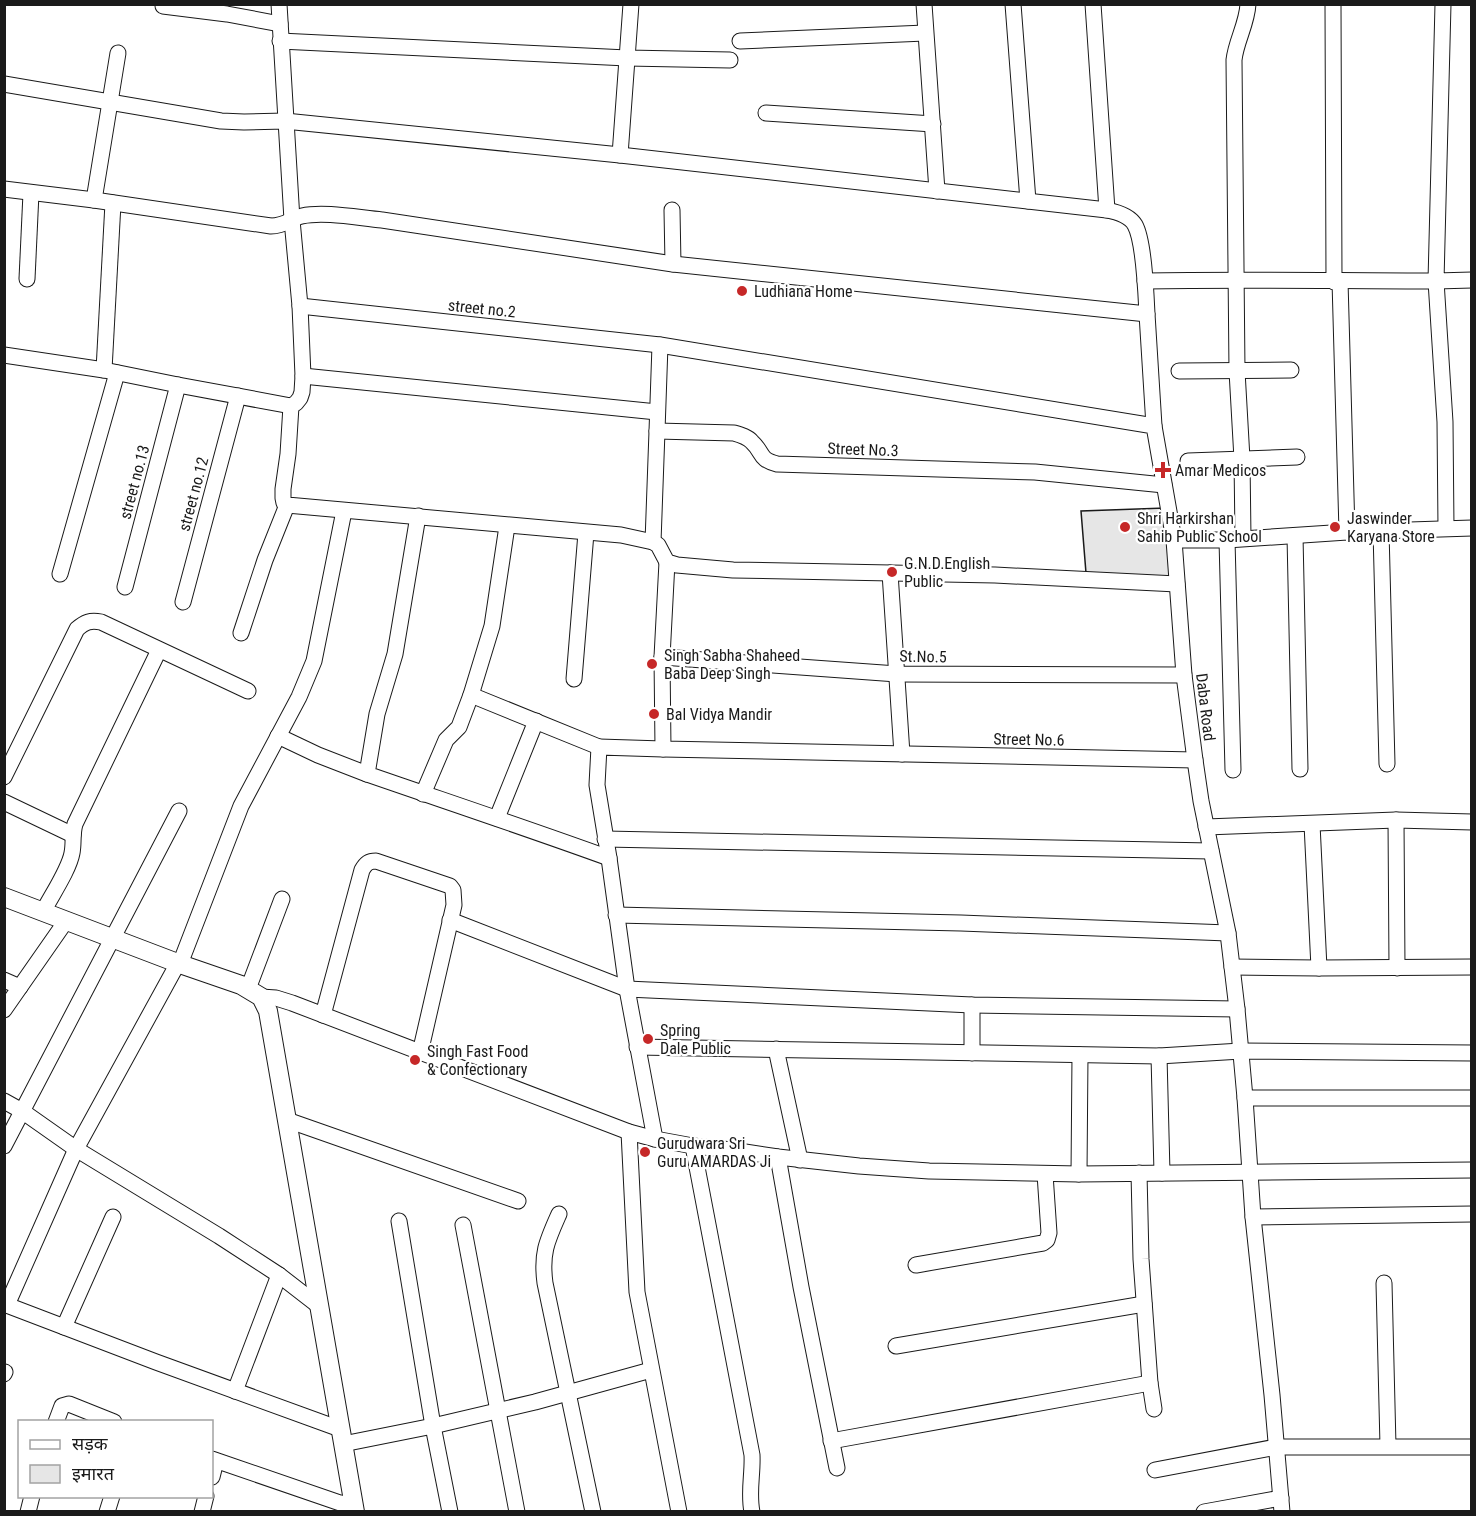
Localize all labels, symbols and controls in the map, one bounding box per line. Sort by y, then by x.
place label: Ludhiana Home [754,282,853,301]
marker: Ludhiana Home [735,284,749,298]
street label: street no.2 [447,295,517,322]
street label: Street No.3 [827,439,899,460]
street label: street no.13 [115,443,153,521]
street label: street no.12 [174,455,213,533]
place label: Amar Medicos [1175,461,1266,480]
marker: Amar Medicos [1156,463,1170,477]
place label: Shri Harkirshan Sahib Public School [1137,509,1262,546]
place label: Jaswinder Karyana Store [1347,509,1435,546]
marker: Shri Harkirshan Sahib Public School [1118,520,1132,534]
marker: Jaswinder Karyana Store [1328,520,1342,534]
place label: G.N.D.English Public [904,554,990,591]
marker: G.N.D.English Public [885,565,899,579]
place label: Singh Sabha Shaheed Baba Deep Singh [664,646,800,683]
street label: St.No.5 [899,647,947,666]
marker: Singh Sabha Shaheed Baba Deep Singh [645,657,659,671]
street label: Daba Road [1192,672,1219,742]
place label: Bal Vidya Mandir [666,705,772,724]
marker: Bal Vidya Mandir [647,707,661,721]
street label: Street No.6 [993,729,1065,750]
place label: Spring Dale Public [660,1021,731,1058]
marker: Spring Dale Public [641,1032,655,1046]
place label: Singh Fast Food & Confectionary [427,1042,528,1079]
marker: Singh Fast Food & Confectionary [408,1053,422,1067]
place label: Gurudwara Sri Guru AMARDAS Ji [657,1134,771,1171]
marker: Gurudwara Sri Guru AMARDAS Ji [638,1145,652,1159]
legend [18,1420,213,1498]
text: सड़क [72,1433,109,1454]
text: इमारत [72,1463,115,1484]

